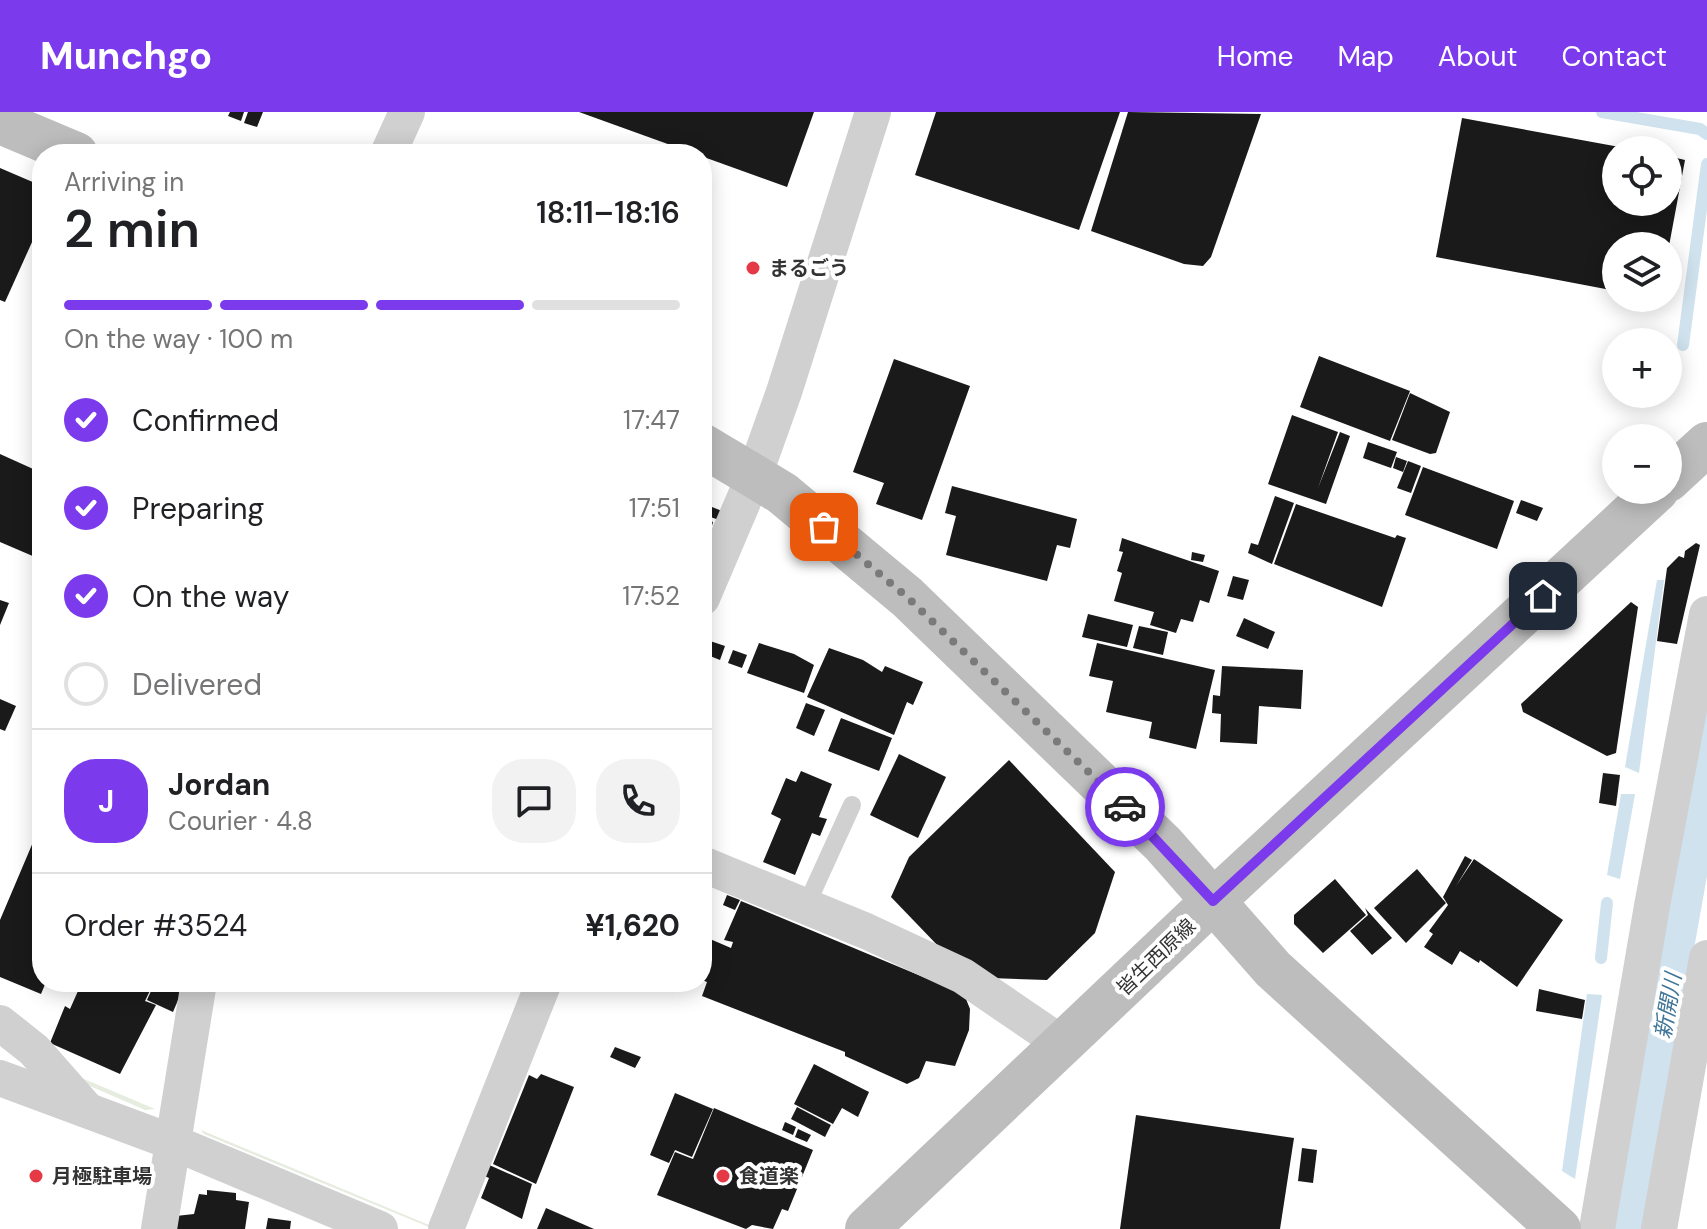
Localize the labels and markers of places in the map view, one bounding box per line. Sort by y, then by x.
place label: まるごう [769,255,849,281]
marker: まるごう [744,259,762,277]
pin [790,493,858,561]
pin [1509,562,1577,630]
place label: 月極駐車場 [52,1163,152,1189]
place label: 食道楽 [739,1163,799,1189]
marker: 月極駐車場 [27,1167,45,1185]
marker: 食道楽 [714,1167,732,1185]

